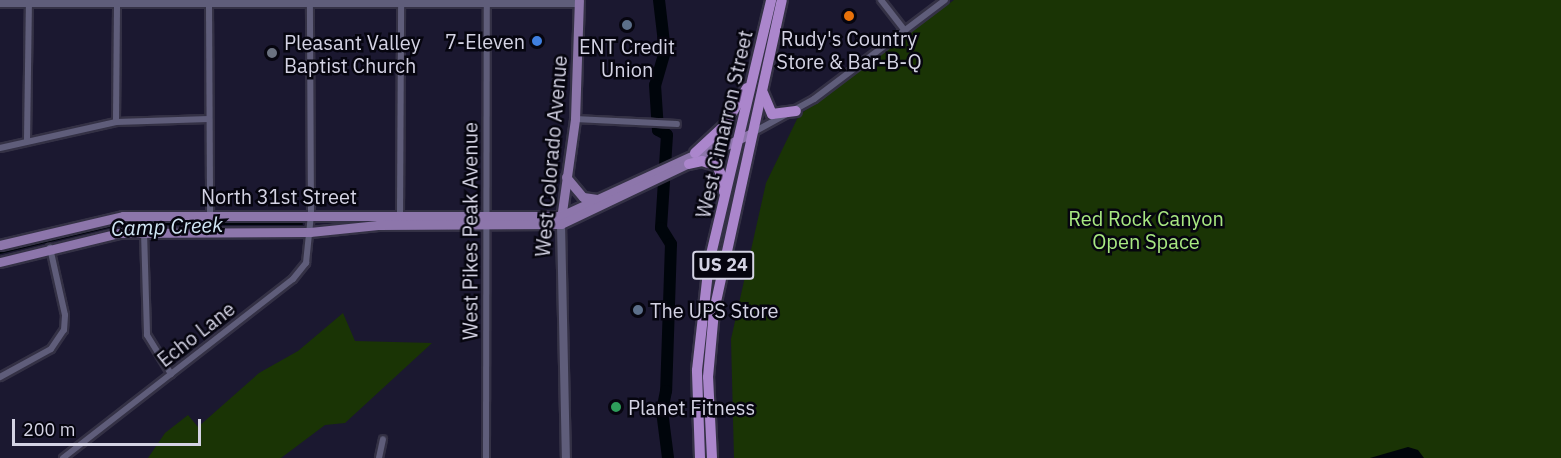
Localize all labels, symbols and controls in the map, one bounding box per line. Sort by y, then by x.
marker: Rudy's Country Store & Bar-B-Q [842,9,856,23]
marker: ENT Credit Union [620,18,634,32]
place label: Rudy's Country Store & Bar-B-Q [776,26,922,73]
street label: West Cimarron Street [691,28,757,220]
place label: 7-Eleven [445,29,525,53]
place label: Pleasant Valley Baptist Church [284,30,421,77]
marker: 7-Eleven [530,34,544,48]
place label: ENT Credit Union [579,35,675,82]
marker: Pleasant Valley Baptist Church [265,46,279,60]
street label: West Colorado Avenue [530,54,572,258]
street label: West Pikes Peak Avenue [458,122,482,340]
street label: North 31st Street [201,184,357,208]
park label: Red Rock Canyon Open Space [1068,206,1224,253]
water label: Camp Creek [111,211,223,241]
road number: US 24 [692,250,754,280]
street label: Echo Lane [152,296,240,372]
place label: The UPS Store [650,298,778,322]
marker: The UPS Store [631,303,645,317]
place label: Planet Fitness [628,395,755,419]
marker: Planet Fitness [609,400,623,414]
scale bar [15,407,204,445]
text: 200 m [23,418,75,441]

